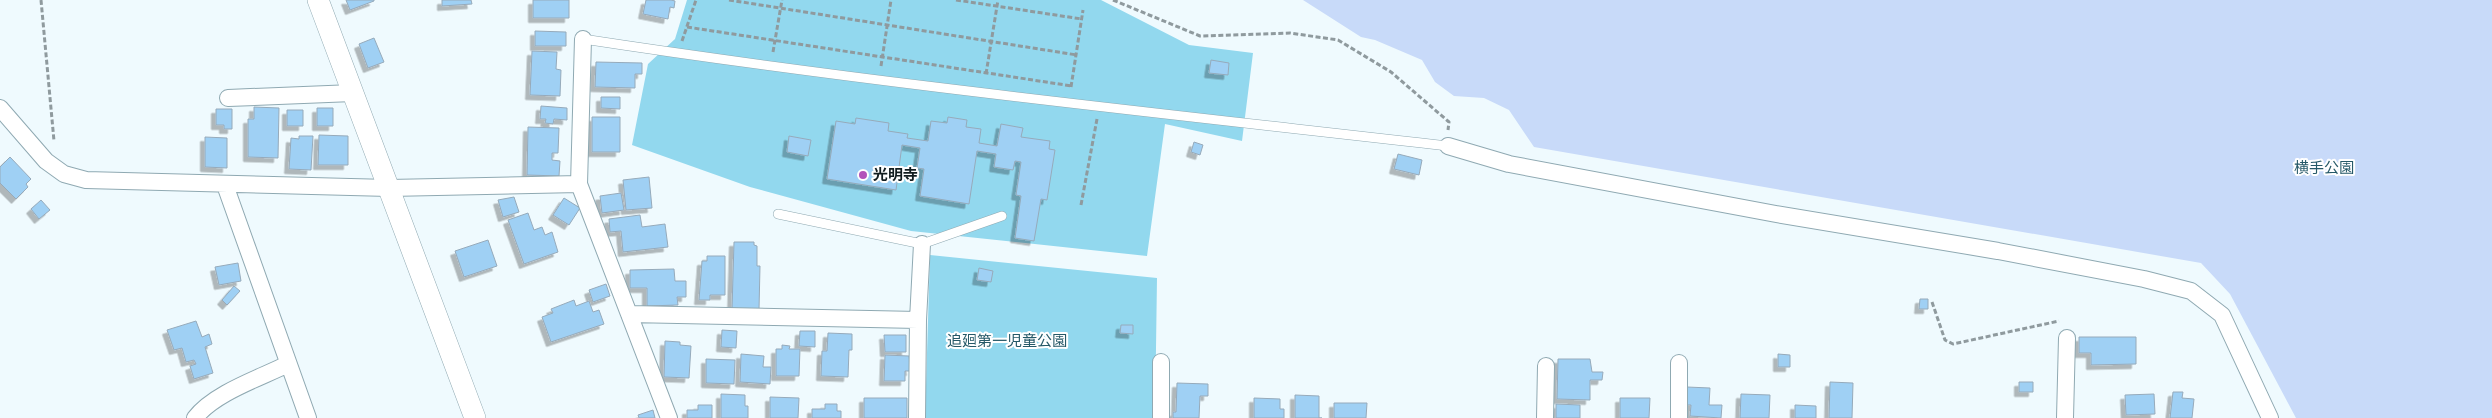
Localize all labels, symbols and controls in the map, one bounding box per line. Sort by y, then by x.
park label: 横手公園 [2294,157,2354,177]
place label: 光明寺 [873,164,918,184]
marker: 光明寺 [857,169,869,181]
park label: 追廻第一児童公園 [947,330,1067,350]

